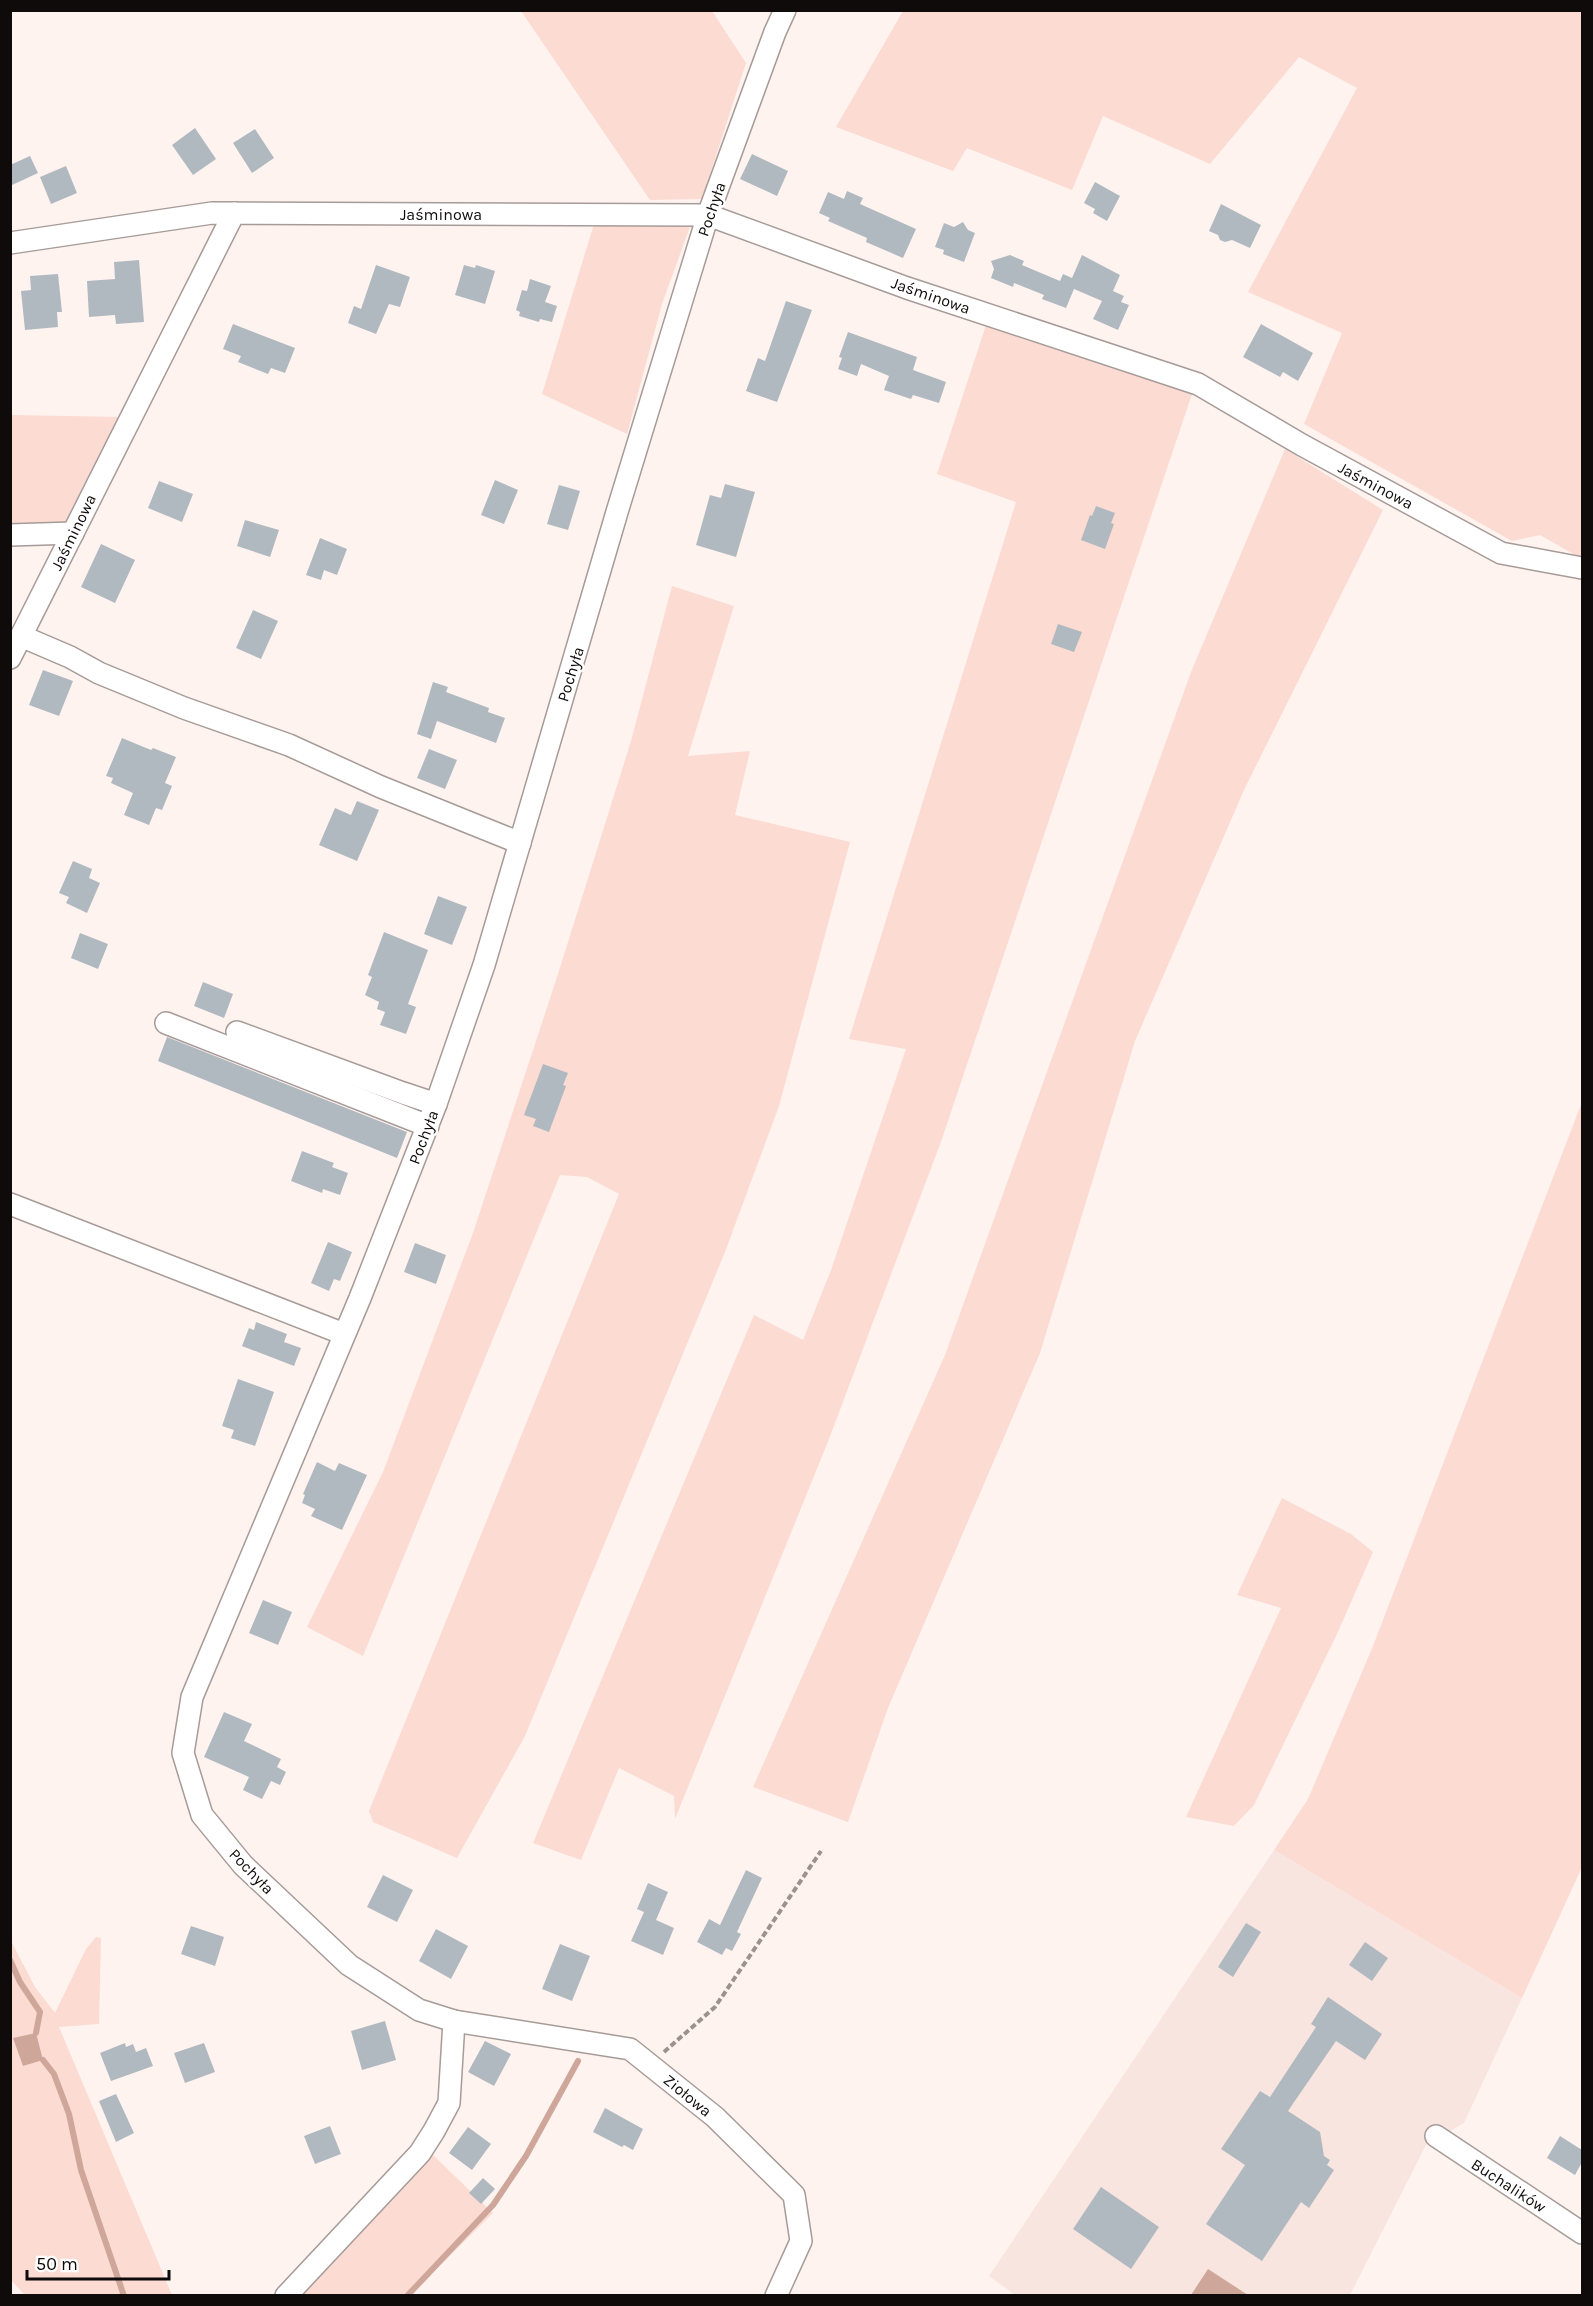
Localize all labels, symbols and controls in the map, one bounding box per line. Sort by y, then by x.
street label: Pochyła [693,179,730,239]
street label: Jaśminowa [400,205,482,224]
street label: Jaśminowa [889,273,973,318]
street label: Jaśminowa [1335,458,1417,513]
street label: Jaśminowa [47,491,100,573]
street label: Pochyła [553,644,588,704]
street label: Pochyła [405,1108,442,1167]
street label: Pochyła [225,1845,278,1898]
street label: Ziołowa [660,2070,716,2121]
street label: Buchalików [1468,2154,1550,2217]
scale bar [27,2243,170,2281]
text: 50 m [36,2253,78,2275]

